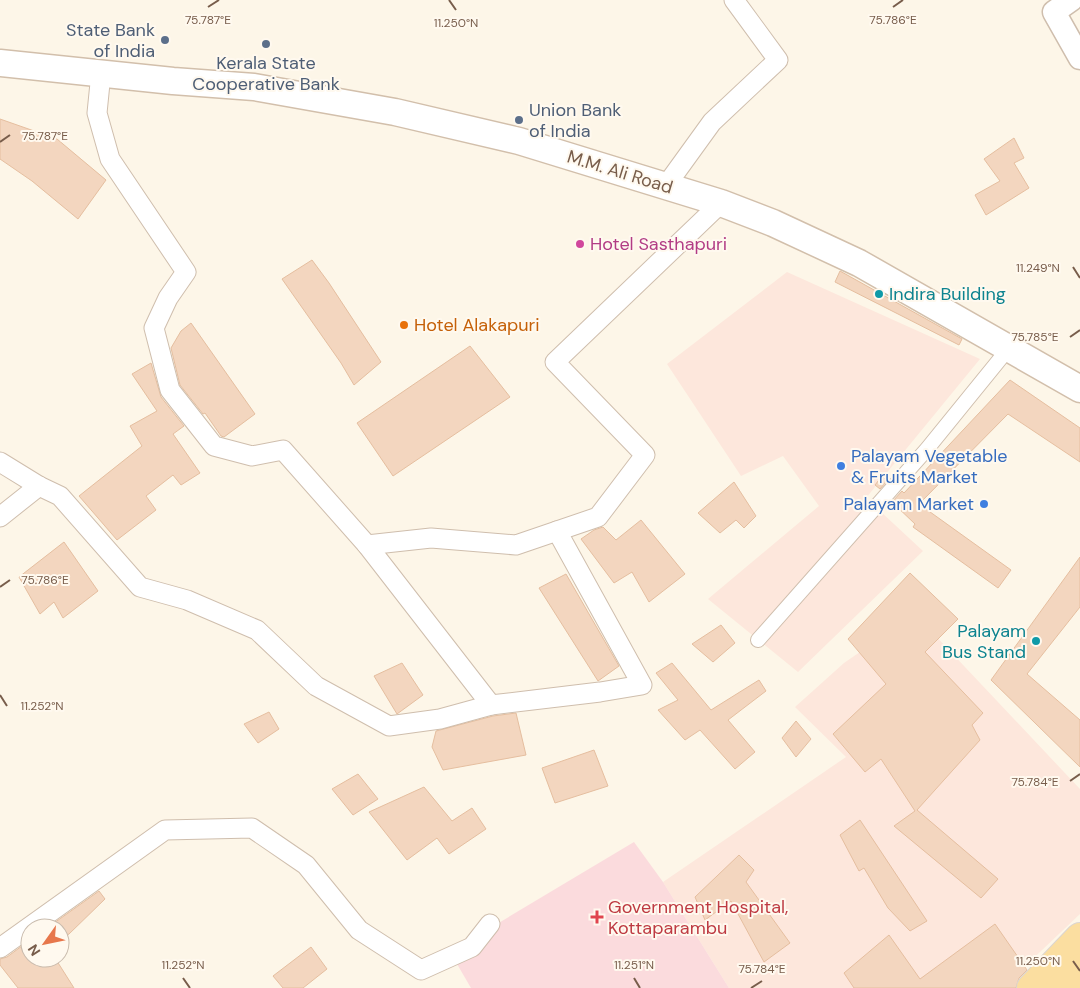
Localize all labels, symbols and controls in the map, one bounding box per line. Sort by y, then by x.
text: 75.787°E [185,12,231,28]
text: 75.786°E [869,12,917,28]
text: 11.250°N [434,15,478,31]
place label: State Bank of India [66,18,155,63]
marker: State Bank of India [159,34,171,46]
marker: Kerala State Cooperative Bank [260,38,272,50]
place label: Kerala State Cooperative Bank [192,51,340,96]
place label: Union Bank of India [529,98,621,143]
marker: Union Bank of India [513,114,525,126]
text: 75.787°E [22,128,68,144]
street label: M.M. Ali Road [564,145,676,199]
place label: Hotel Sasthapuri [590,232,727,256]
marker: Hotel Sasthapuri [574,238,586,250]
text: 11.249°N [1016,260,1060,276]
place label: Indira Building [889,282,1006,306]
marker: Indira Building [873,288,885,300]
place label: Hotel Alakapuri [414,313,540,337]
marker: Hotel Alakapuri [398,319,410,331]
text: 75.785°E [1011,329,1059,345]
place label: Palayam Vegetable & Fruits Market [851,444,1007,489]
marker: Palayam Vegetable & Fruits Market [835,460,847,472]
place label: Palayam Market [844,492,974,516]
marker: Palayam Market [978,498,990,510]
text: 75.786°E [21,572,69,588]
place label: Palayam Bus Stand [942,619,1026,664]
marker: Palayam Bus Stand [1030,635,1042,647]
text: 11.252°N [20,698,64,714]
text: 75.784°E [1011,774,1059,790]
place label: Government Hospital, Kottaparambu [608,895,788,940]
marker: Government Hospital, Kottaparambu [590,910,604,924]
north arrow [20,918,70,968]
text: N [24,941,44,959]
text: 11.250°N [1016,953,1060,969]
text: 11.252°N [161,957,205,973]
text: 11.251°N [614,957,654,973]
text: 75.784°E [738,961,786,977]

